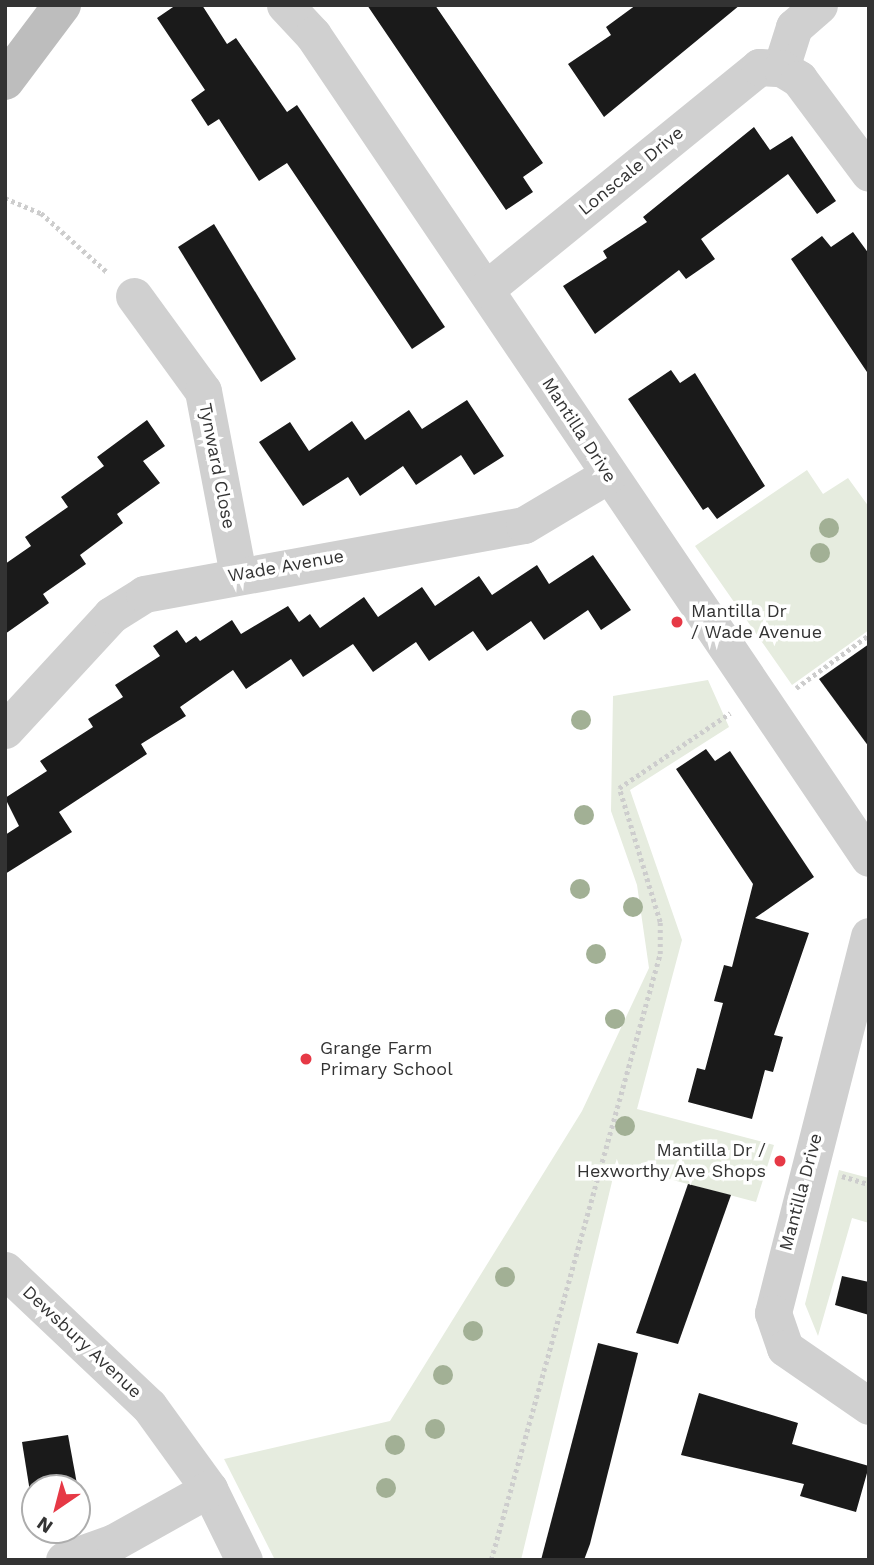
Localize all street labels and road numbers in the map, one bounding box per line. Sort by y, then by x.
street label: Lonscale Drive [574,122,688,220]
street label: Mantilla Drive [537,373,621,487]
street label: Tynward Close [194,401,240,531]
street label: Wade Avenue [226,545,346,587]
street label: Mantilla Drive [775,1131,827,1253]
street label: Dewsbury Avenue [17,1281,147,1403]

